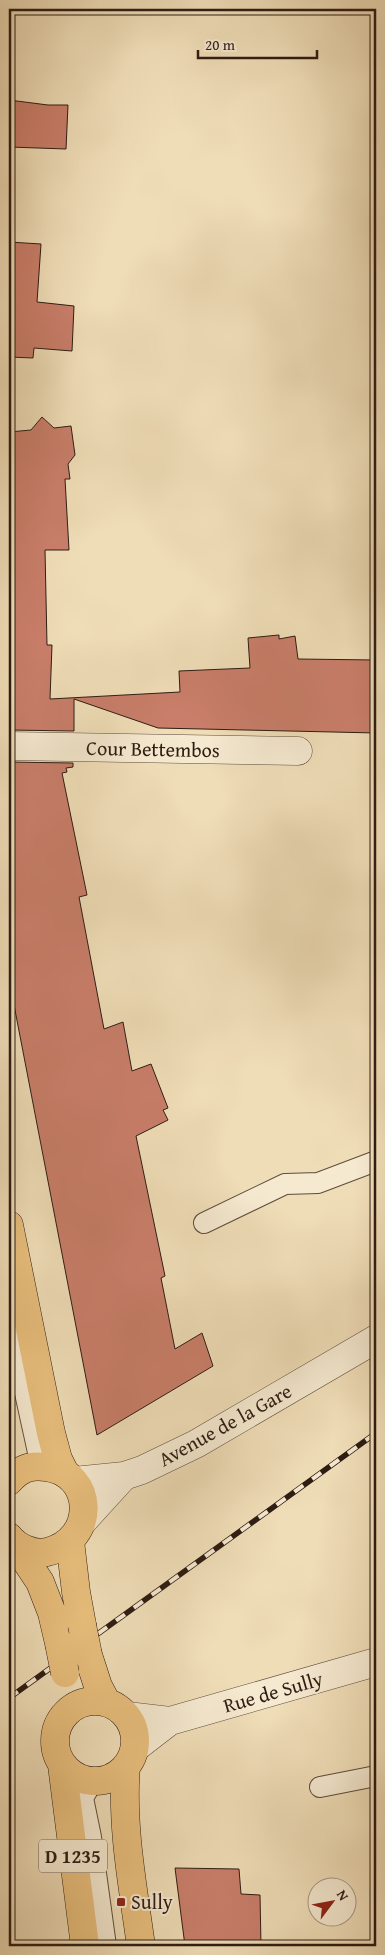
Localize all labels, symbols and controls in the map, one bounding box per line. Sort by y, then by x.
scale bar [198,28,316,60]
text: 20 m [205,34,236,55]
street label: Cour Bettembos [86,733,220,764]
street label: Avenue de la Gare [153,1376,297,1473]
street label: Rue de Sully [220,1663,326,1720]
road number: D 1235 [39,1840,107,1872]
north arrow [308,1878,358,1928]
text: N [332,1886,354,1905]
place label: Sully [131,1887,173,1916]
marker: Sully [115,1896,127,1908]

